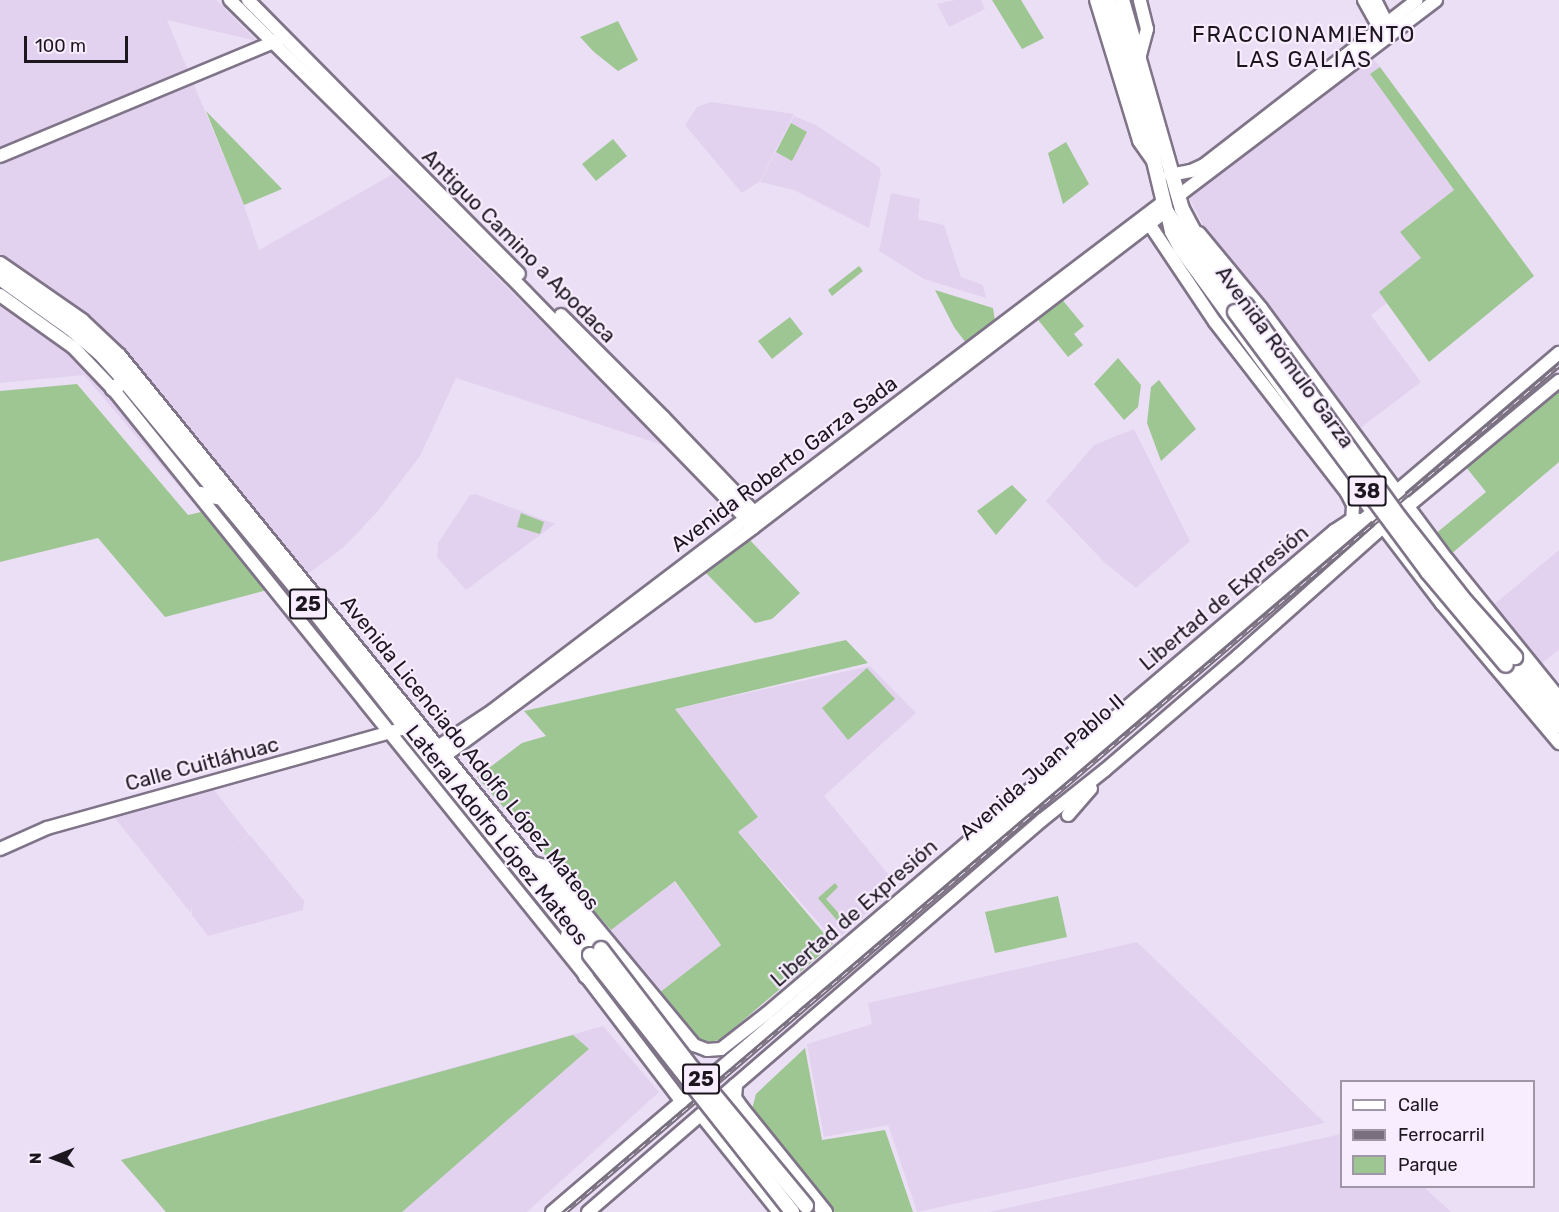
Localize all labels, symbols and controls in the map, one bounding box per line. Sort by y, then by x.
district label: FRACCIONAMIENTO LAS GALIAS [1192,21,1416,72]
scale bar [27,24,130,62]
text: 100 m [35,35,86,57]
street label: Antiguo Camino a Apodaca [417,144,621,348]
street label: Avenida Rómulo Garza [1210,261,1360,453]
street label: Avenida Roberto Garza Sada [666,371,902,557]
road number: 38 [1348,474,1386,508]
street label: Libertad de Expresión [1134,520,1314,676]
road number: 25 [288,587,328,621]
street label: Avenida Licenciado Adolfo López Mateos [335,591,605,915]
street label: Avenida Juan Pablo II [955,689,1129,845]
street label: Lateral Adolfo López Mateos [400,720,594,950]
street label: Calle Cuitláhuac [122,731,282,797]
street label: Libertad de Expresión [765,834,943,992]
road number: 25 [682,1062,720,1096]
legend [1340,1080,1535,1188]
text: Calle [1398,1094,1439,1116]
text: Ferrocarril [1398,1124,1485,1146]
north arrow [24,1128,84,1188]
text: N [26,1152,45,1164]
text: Parque [1398,1154,1458,1176]

